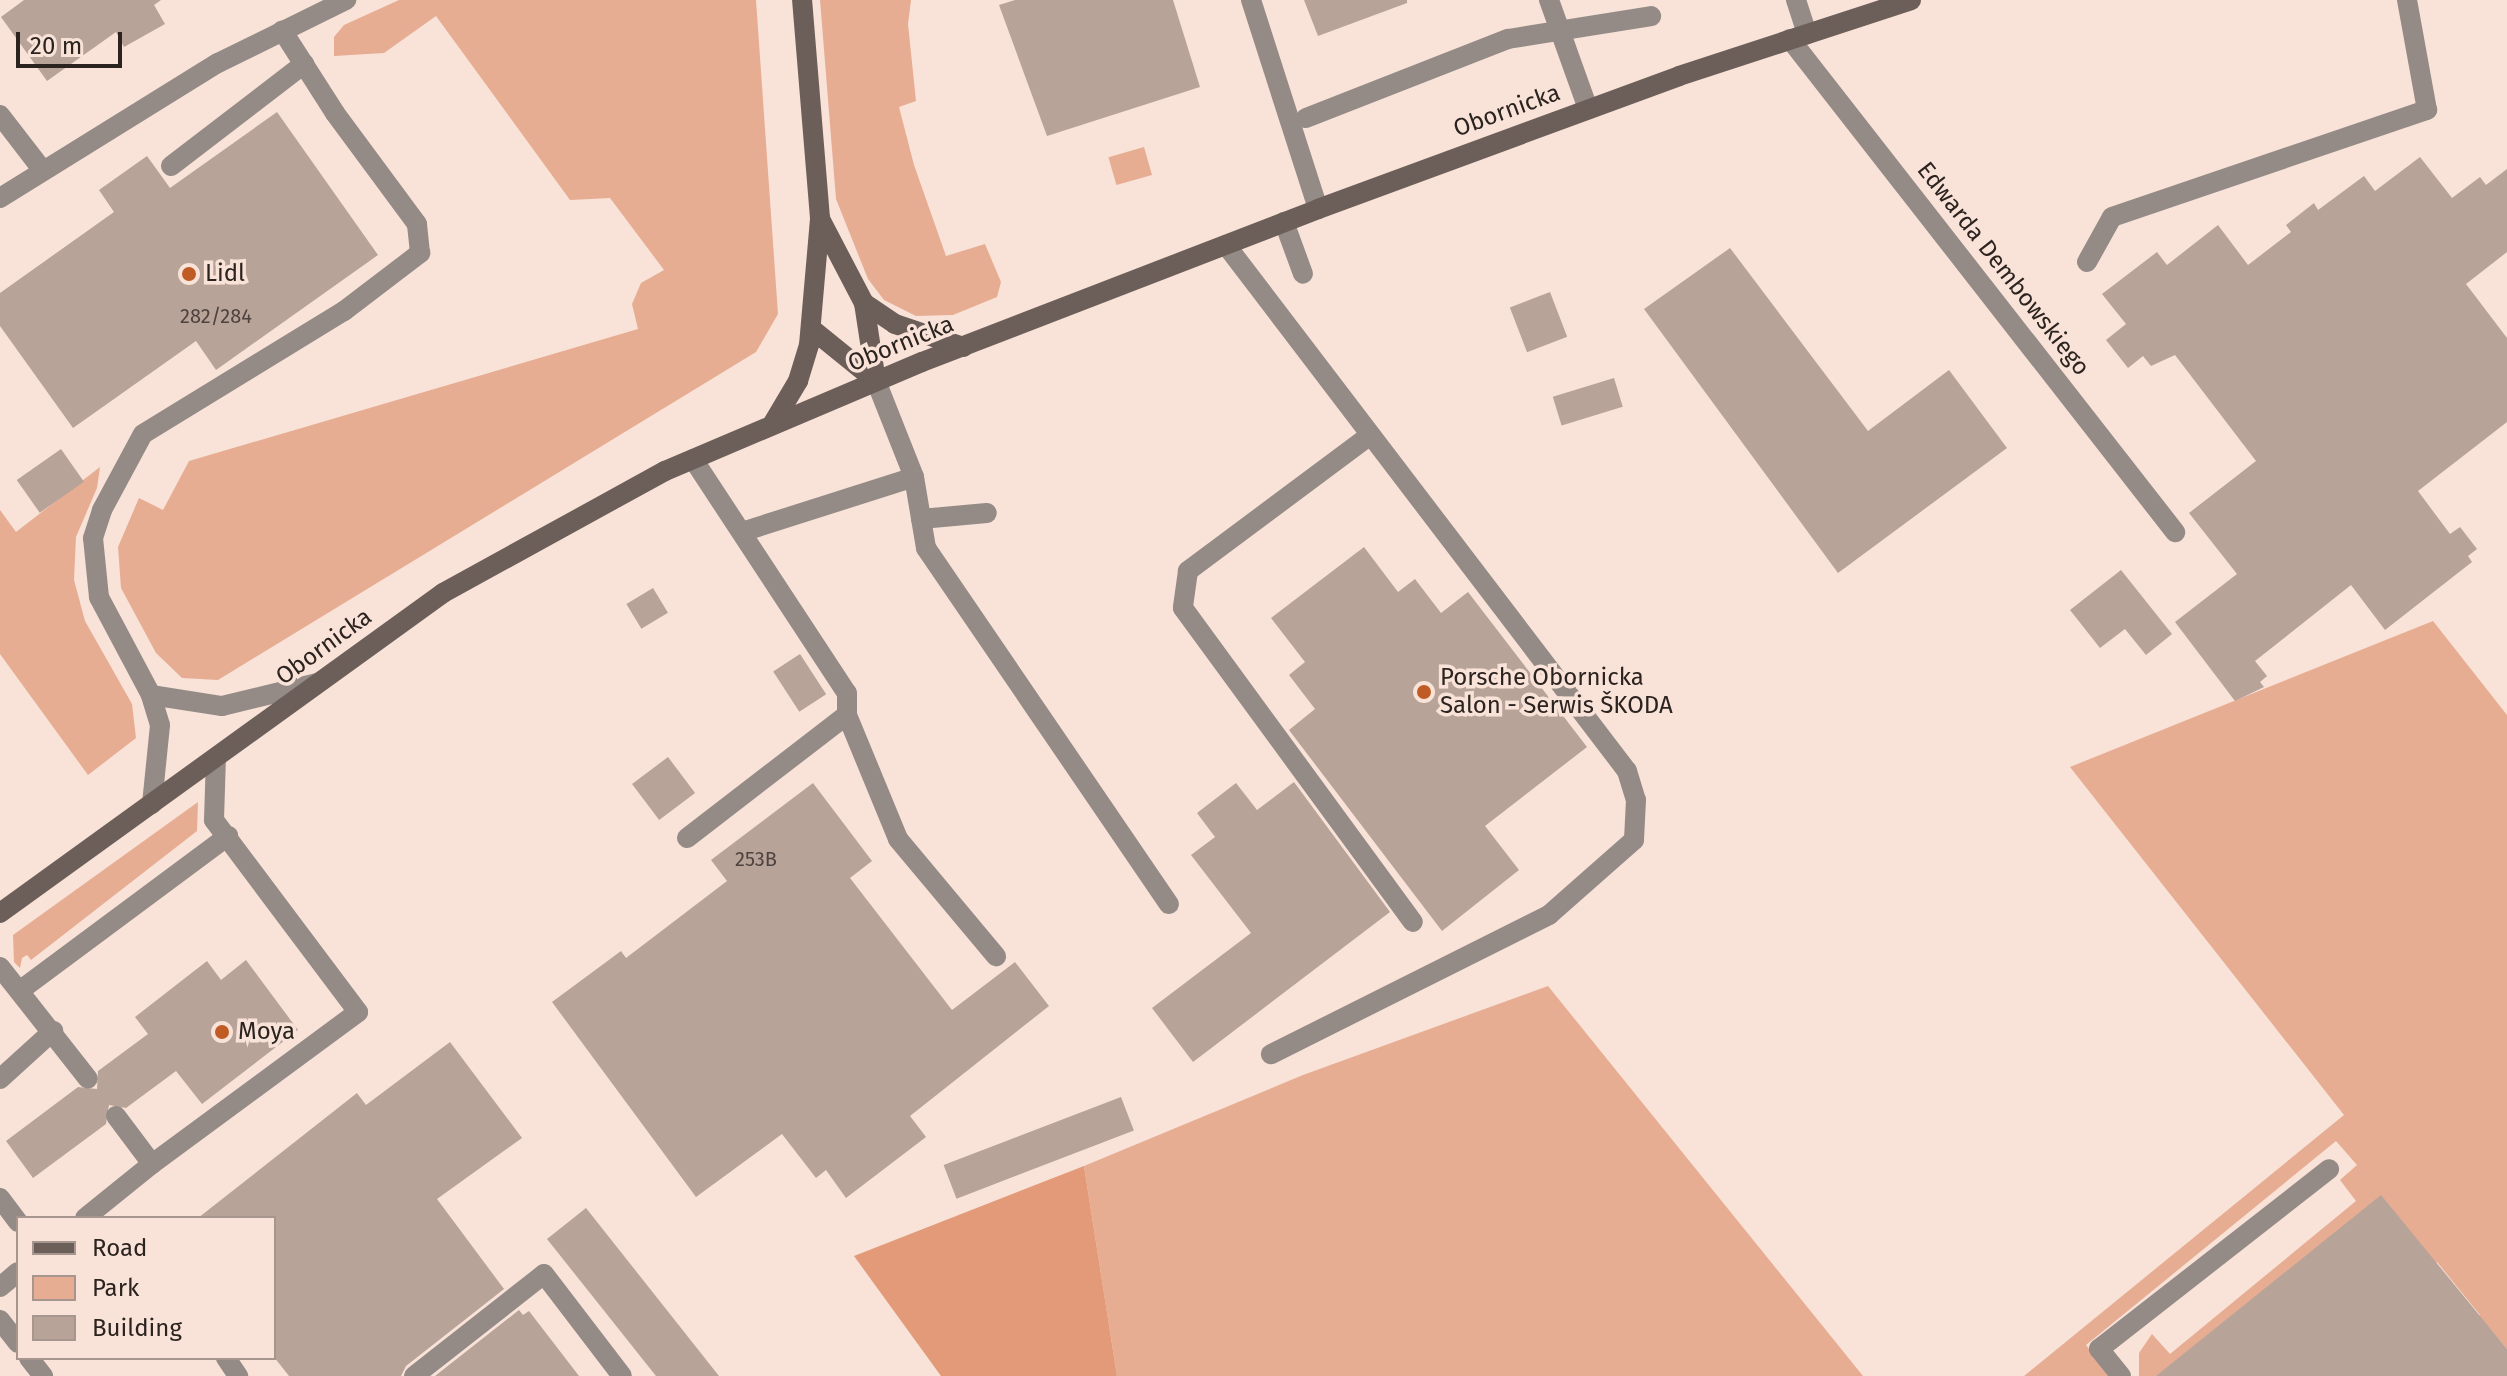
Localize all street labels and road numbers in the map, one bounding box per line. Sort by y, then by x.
street label: Obornicka [1450,78,1564,144]
street label: Edwarda Dembowskiego [1911,156,2095,382]
street label: Obornicka [844,310,958,378]
street label: Obornicka [270,603,378,691]

